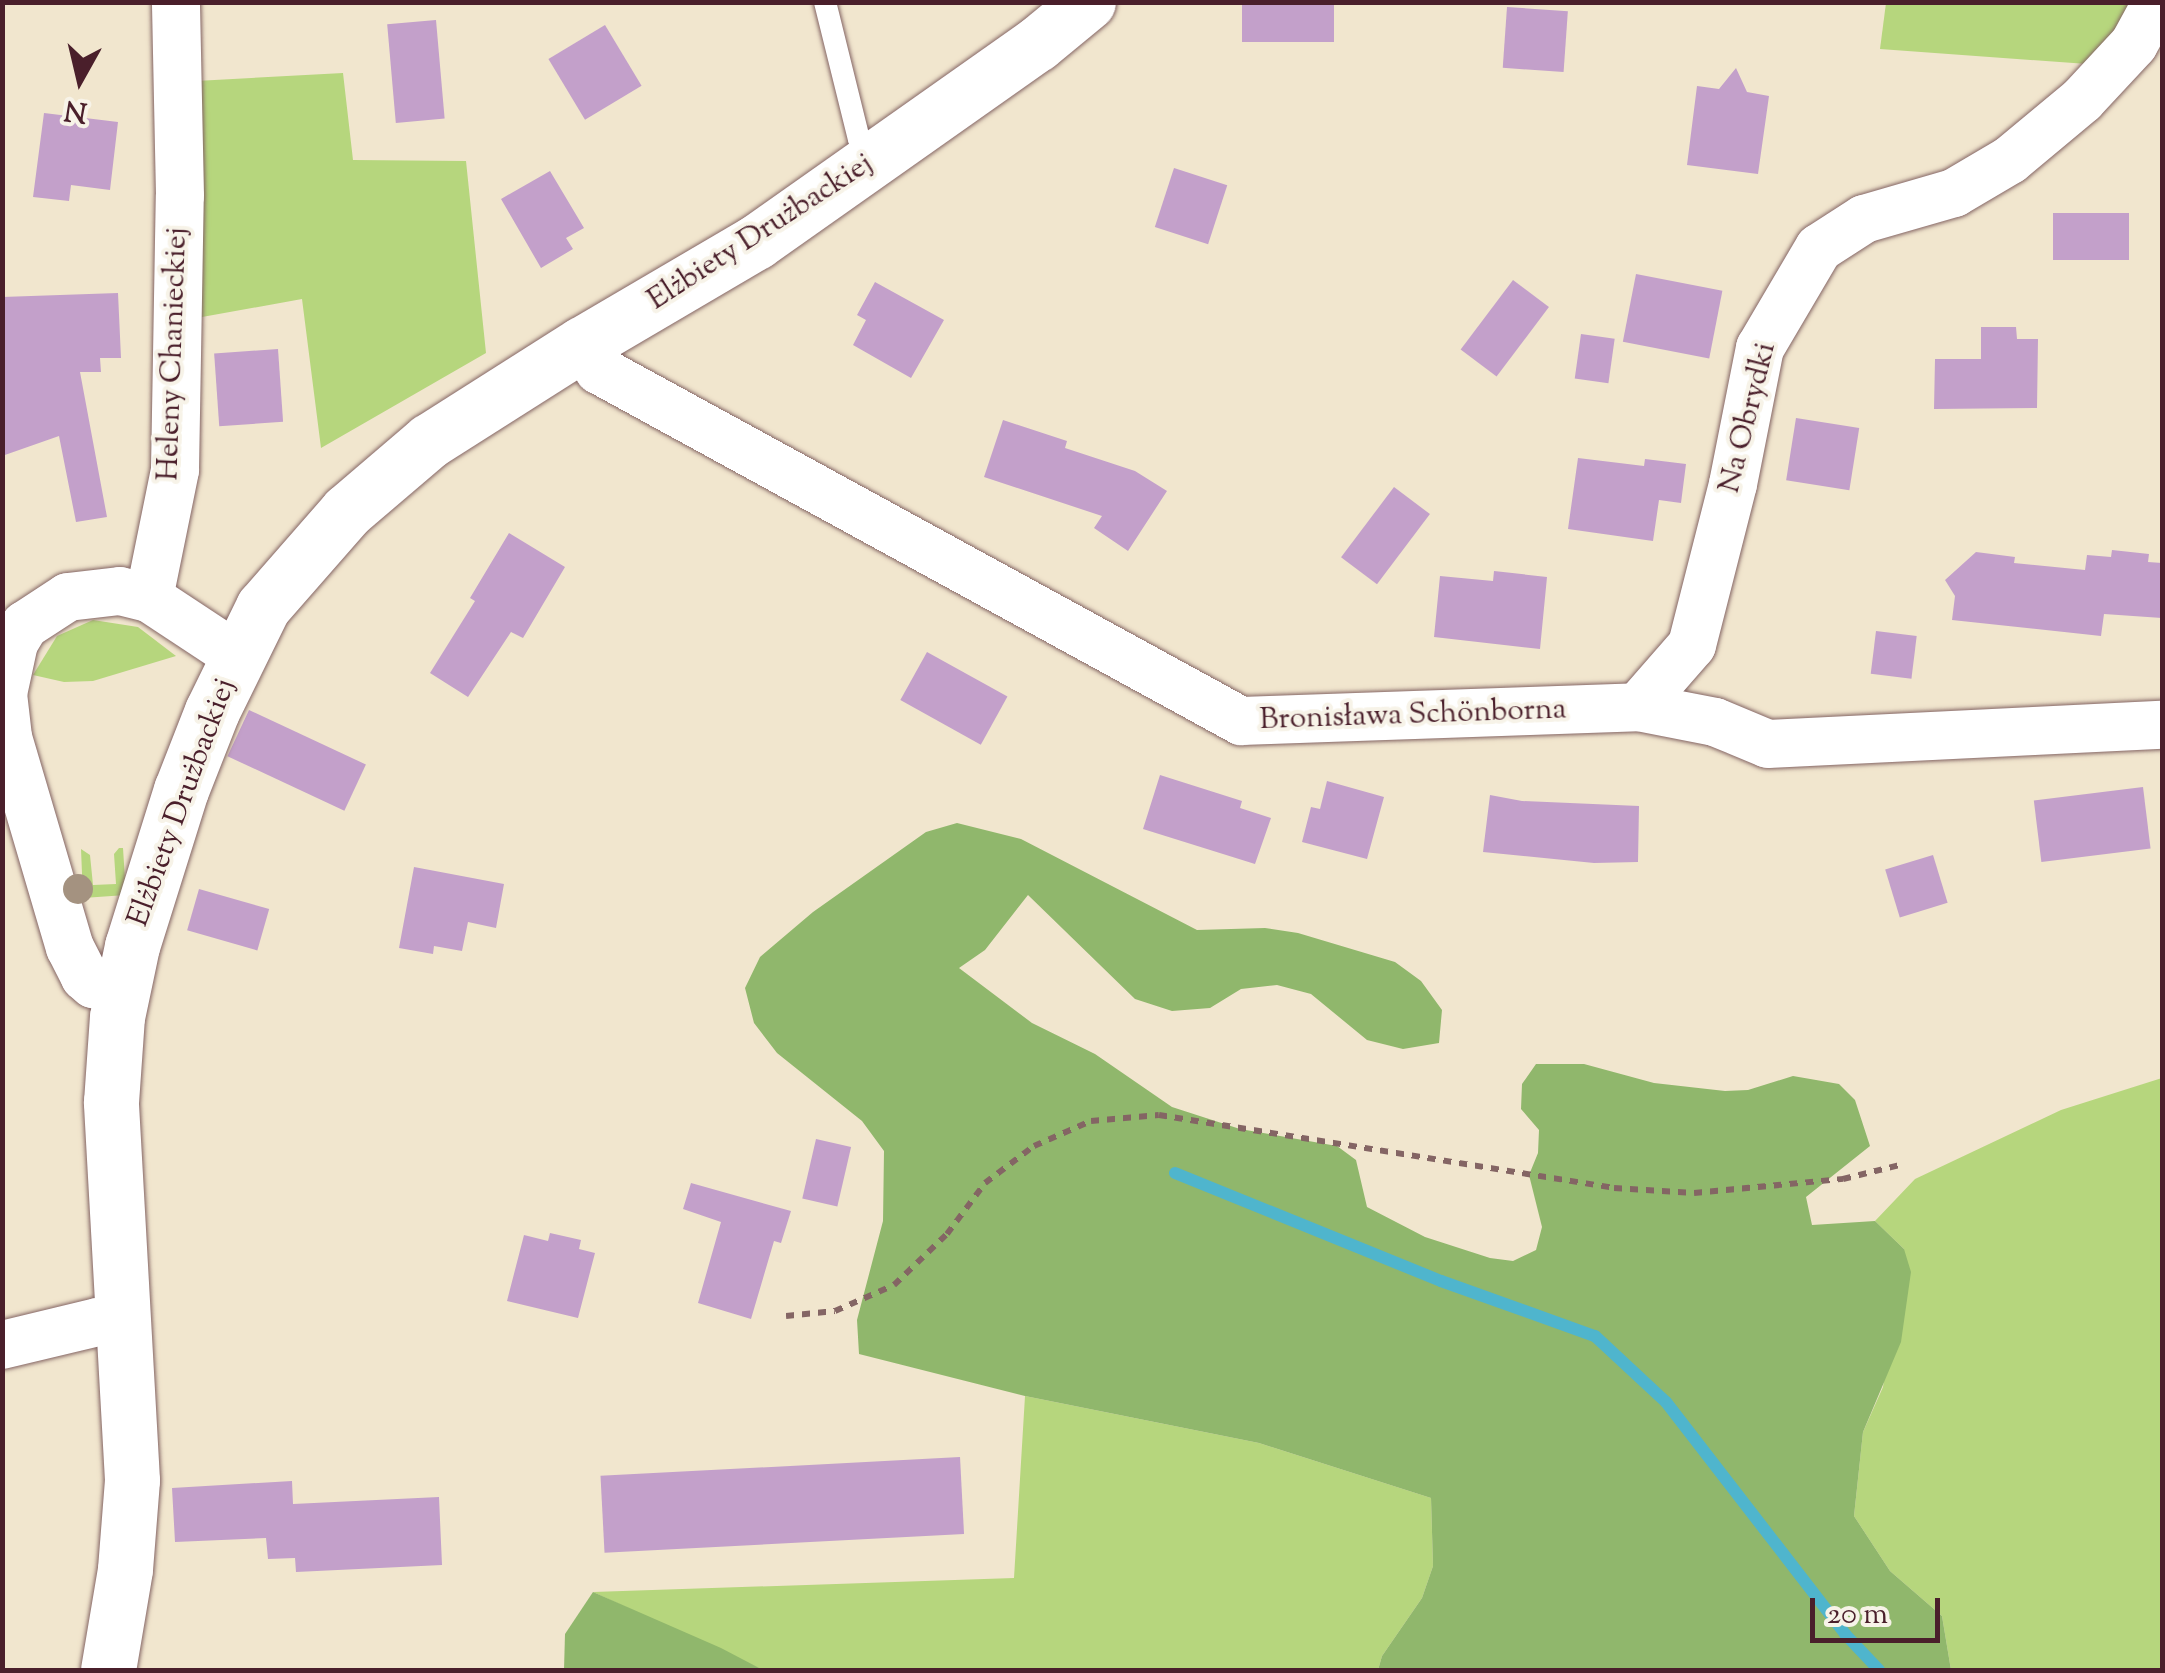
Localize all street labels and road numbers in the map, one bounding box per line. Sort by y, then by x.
street label: Elżbiety Drużbackiej [642,147,880,319]
street label: Heleny Chanieckiej [152,227,196,481]
street label: Na Obrydki [1713,339,1785,497]
street label: Elżbiety Drużbackiej [121,674,245,932]
street label: Bronisława Schönborna [1259,693,1567,739]

